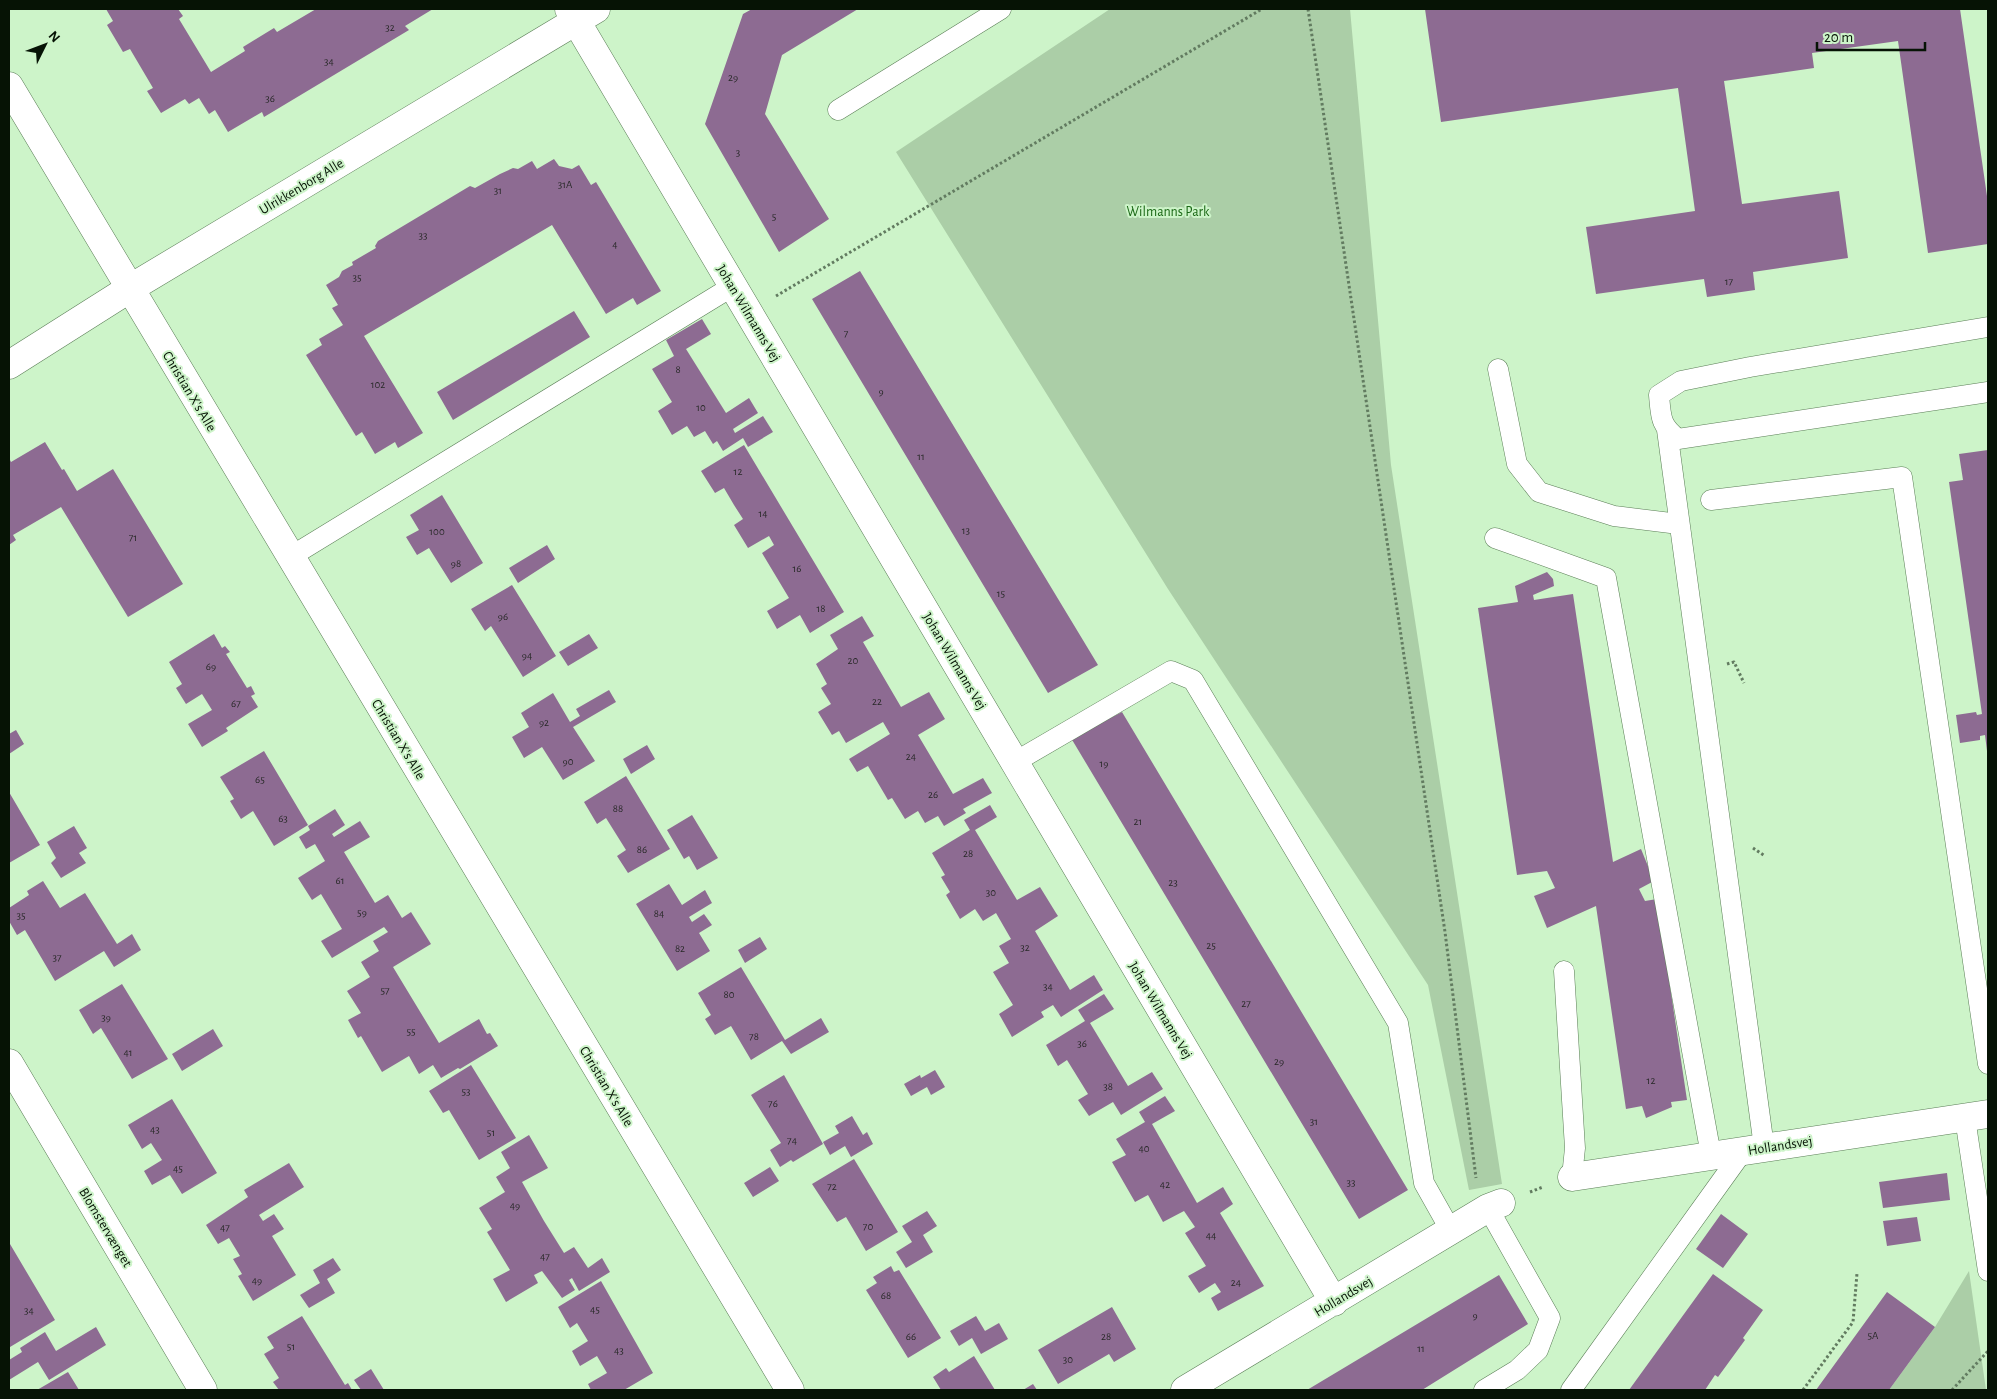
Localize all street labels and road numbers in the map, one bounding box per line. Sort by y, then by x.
street label: Ulrikkenborg Alle [257,156,346,217]
street label: Johan Wilmanns Vej [714,263,783,364]
street label: Christian X's Alle [160,349,219,434]
street label: Johan Wilmanns Vej [920,611,989,712]
street label: Christian X's Alle [369,697,428,782]
street label: Johan Wilmanns Vej [1126,960,1195,1061]
street label: Christian X's Alle [577,1044,636,1129]
street label: Hollandsvej [1747,1134,1813,1158]
street label: Blomstervænget [76,1185,135,1270]
street label: Hollandsvej [1312,1274,1375,1320]

